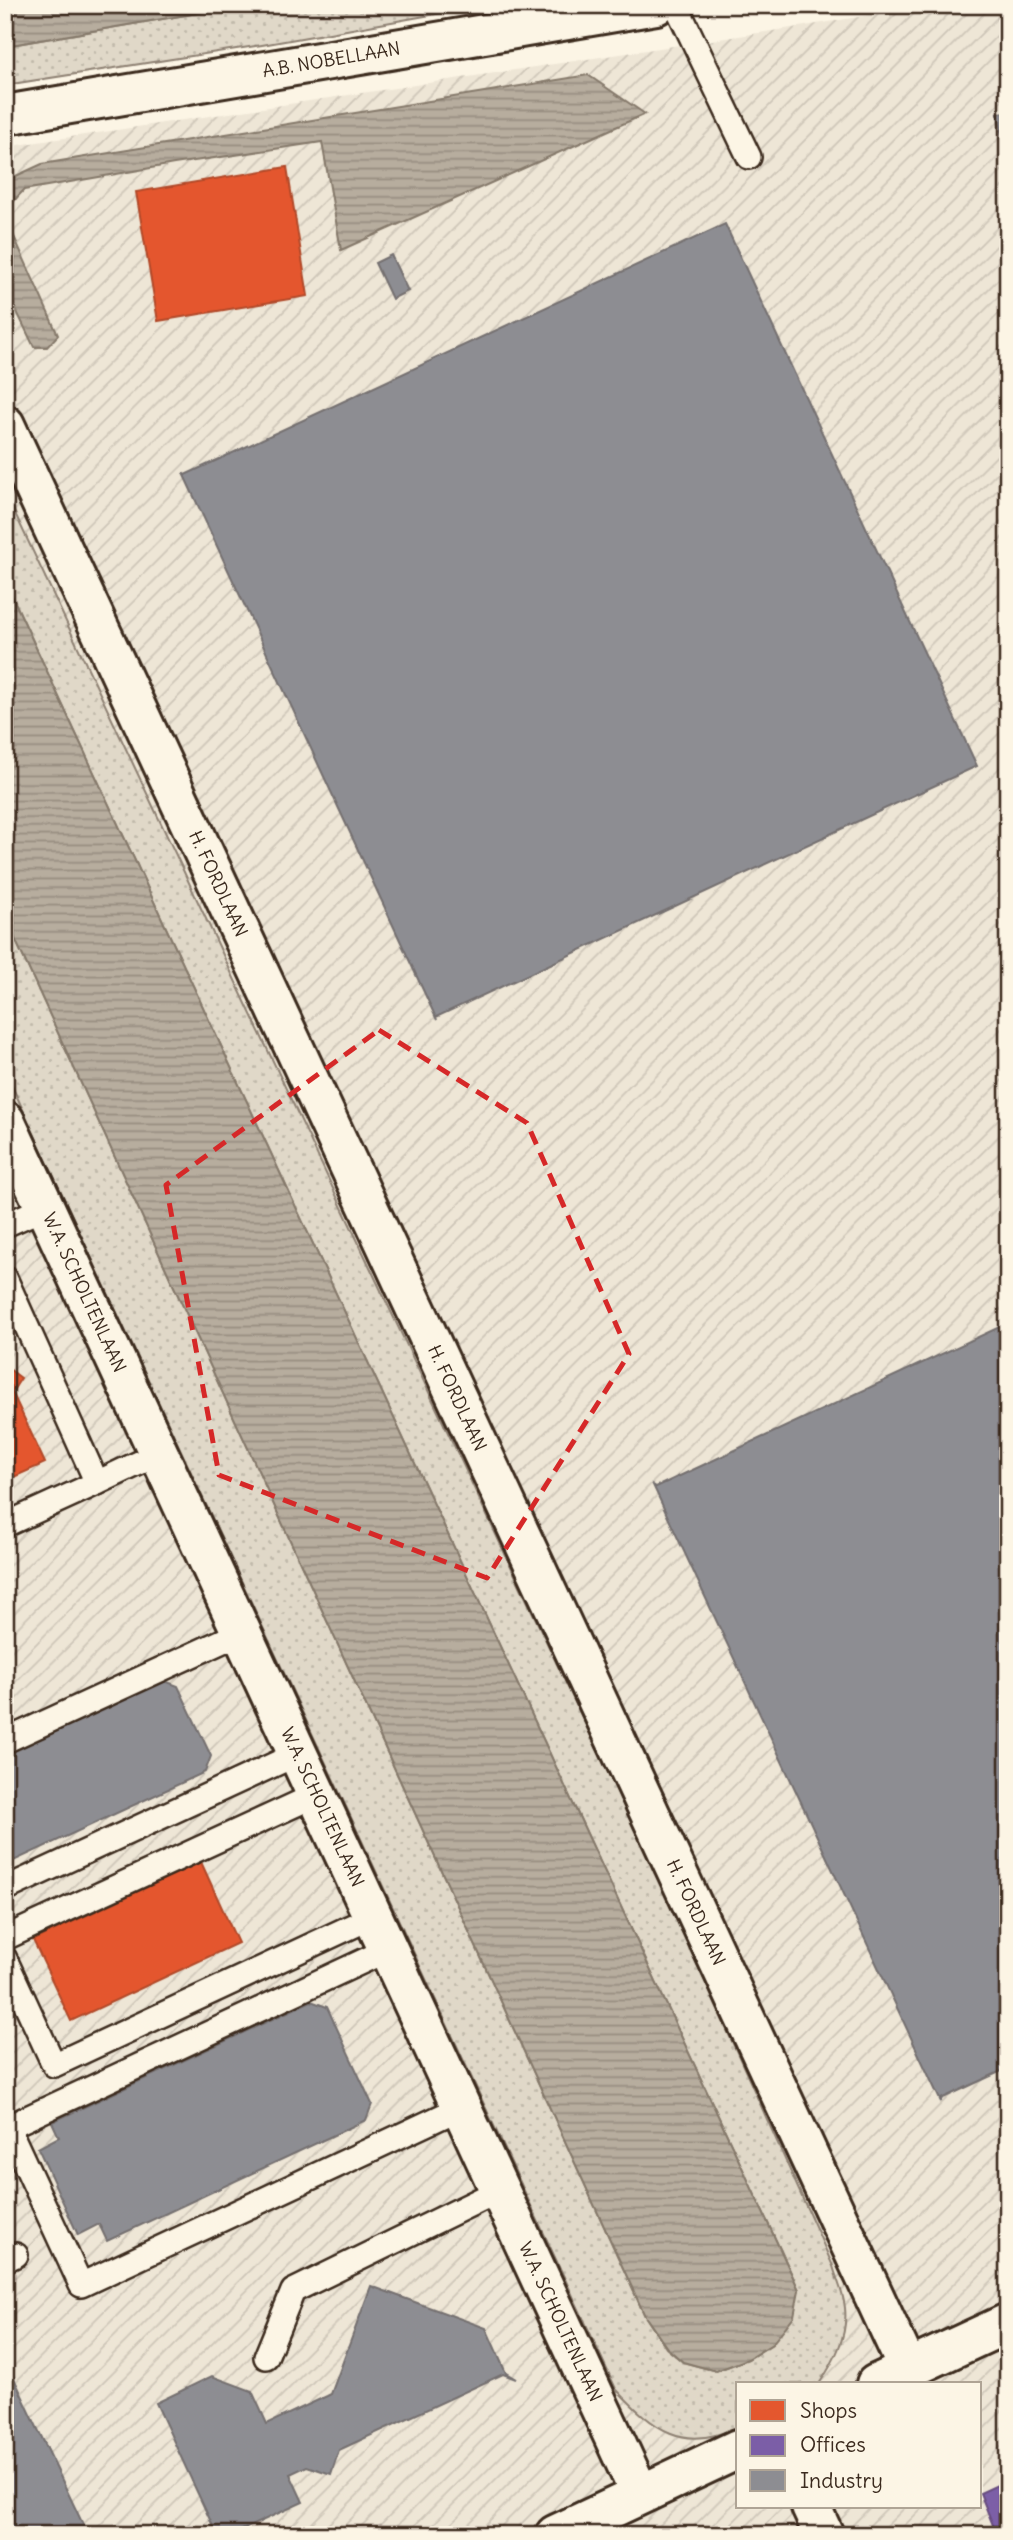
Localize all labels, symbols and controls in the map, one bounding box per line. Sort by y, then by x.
street label: A.B. NOBELLAAN [261,36,402,82]
street label: H. FORDLAAN [184,827,253,941]
street label: W.A. SCHOLTENLAAN [38,1209,132,1376]
street label: H. FORDLAAN [423,1341,492,1455]
street label: W.A. SCHOLTENLAAN [276,1723,370,1891]
street label: H. FORDLAAN [662,1855,731,1969]
street label: W.A. SCHOLTENLAAN [514,2238,608,2405]
legend [736,2382,982,2508]
text: Shops [800,2397,857,2424]
text: Offices [800,2431,866,2458]
text: Industry [800,2467,883,2494]

